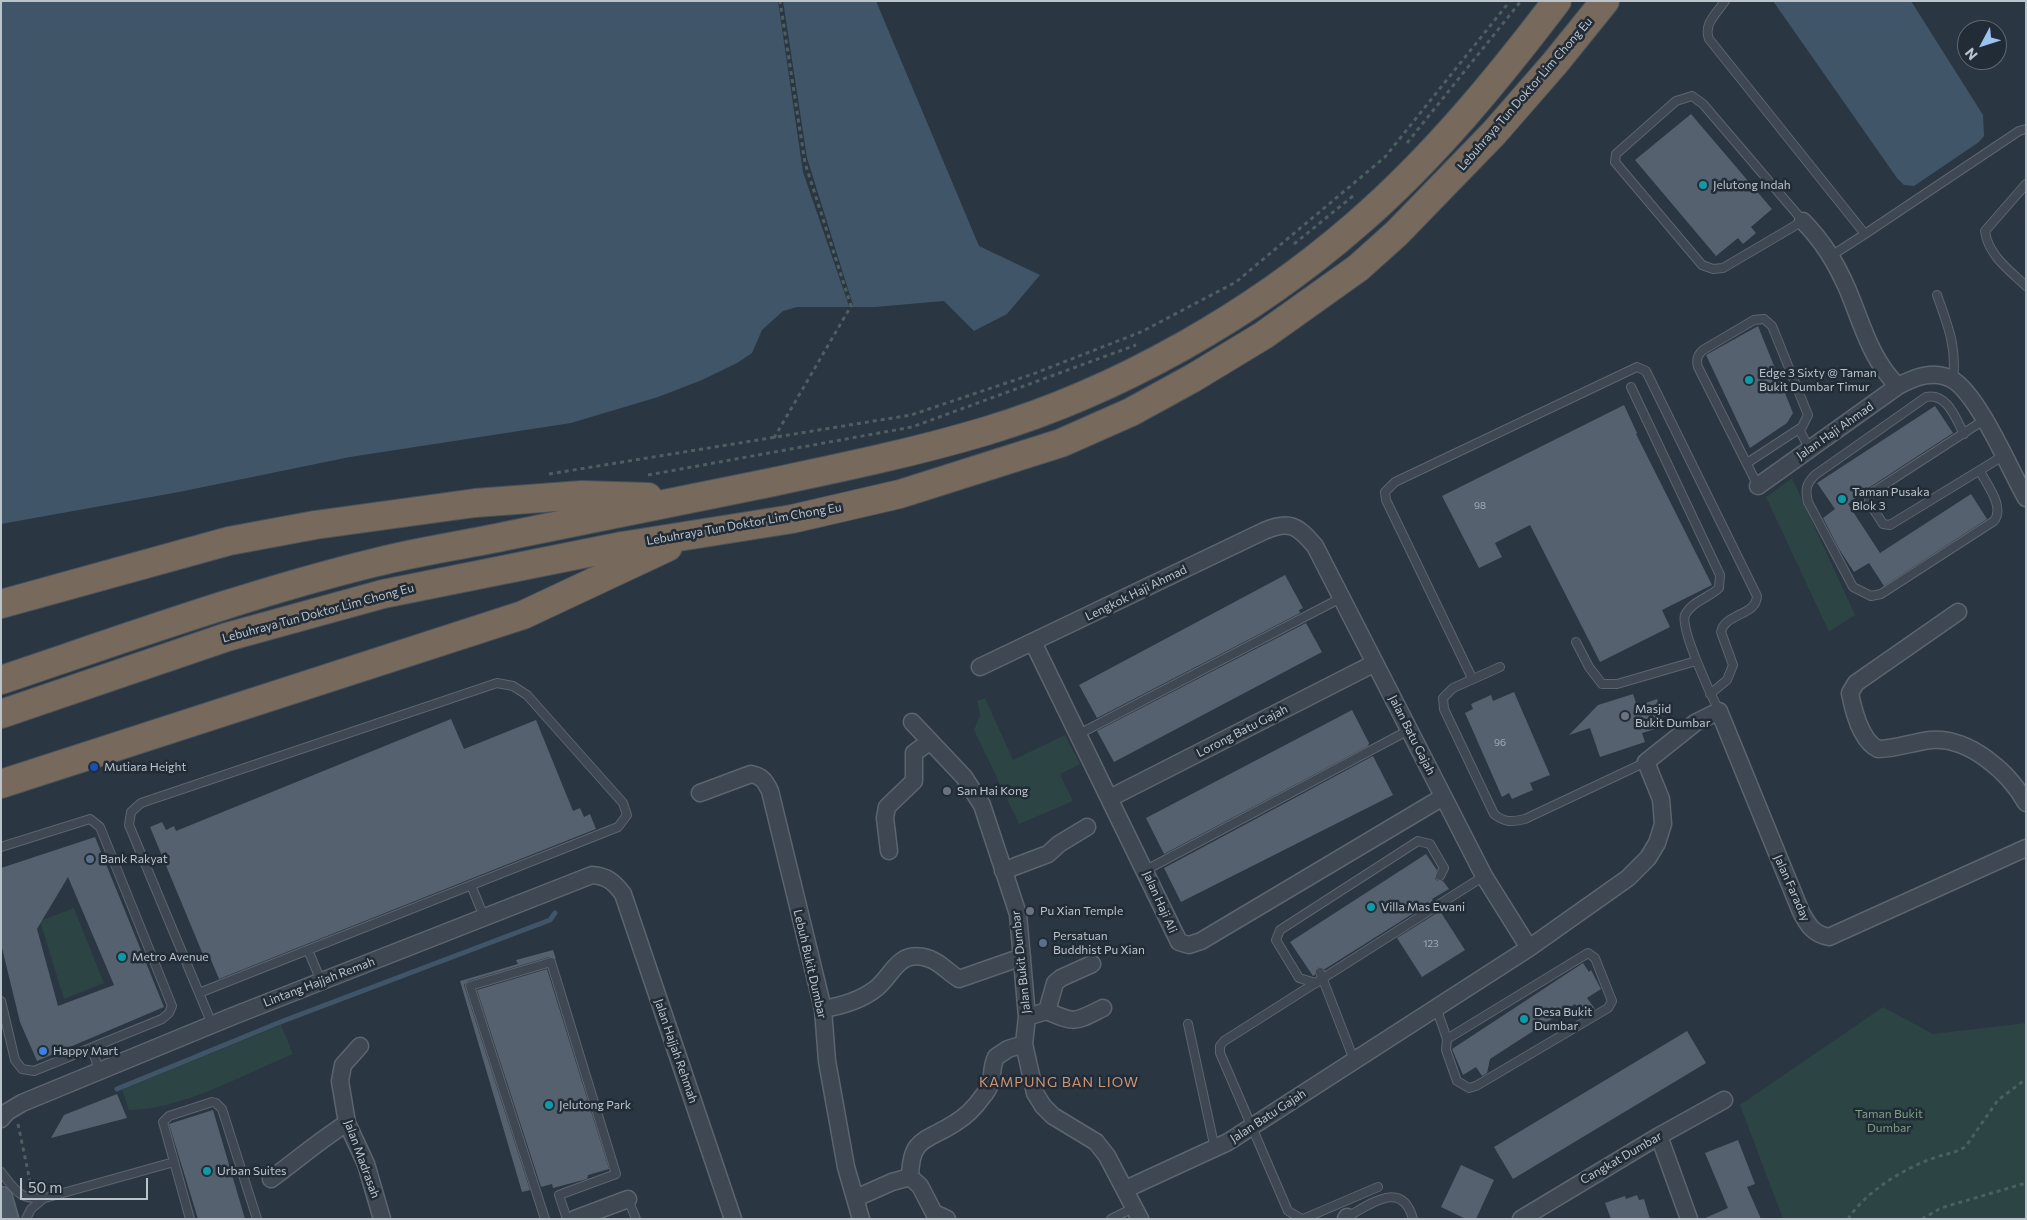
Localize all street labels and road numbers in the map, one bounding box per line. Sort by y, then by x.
street label: Lebuhraya Tun Doktor Lim Chong Eu [1455,15,1595,173]
street label: Jalan Haji Ahmad [1794,399,1876,463]
street label: Lebuhraya Tun Doktor Lim Chong Eu [645,500,843,548]
street label: Lengkok Haji Ahmad [1083,562,1189,624]
street label: Lebuhraya Tun Doktor Lim Chong Eu [221,580,415,646]
street label: Jalan Batu Gajah [1386,693,1438,777]
street label: Lorong Batu Gajah [1194,702,1290,760]
street label: Jalan Faraday [1771,852,1813,924]
street label: Jalan Haji Ali [1140,869,1180,935]
street label: Lebuh Bukit Dumbar [790,908,830,1020]
street label: Jalan Bukit Dumbar [1008,910,1034,1014]
street label: Lintang Hajjah Remah [261,954,377,1010]
street label: Jalan Hajjah Rehmah [651,997,701,1105]
street label: Jalan Batu Gajah [1227,1086,1309,1146]
street label: Jalan Madrasah [341,1118,383,1200]
street label: Cangkat Dumbar [1578,1129,1664,1187]

